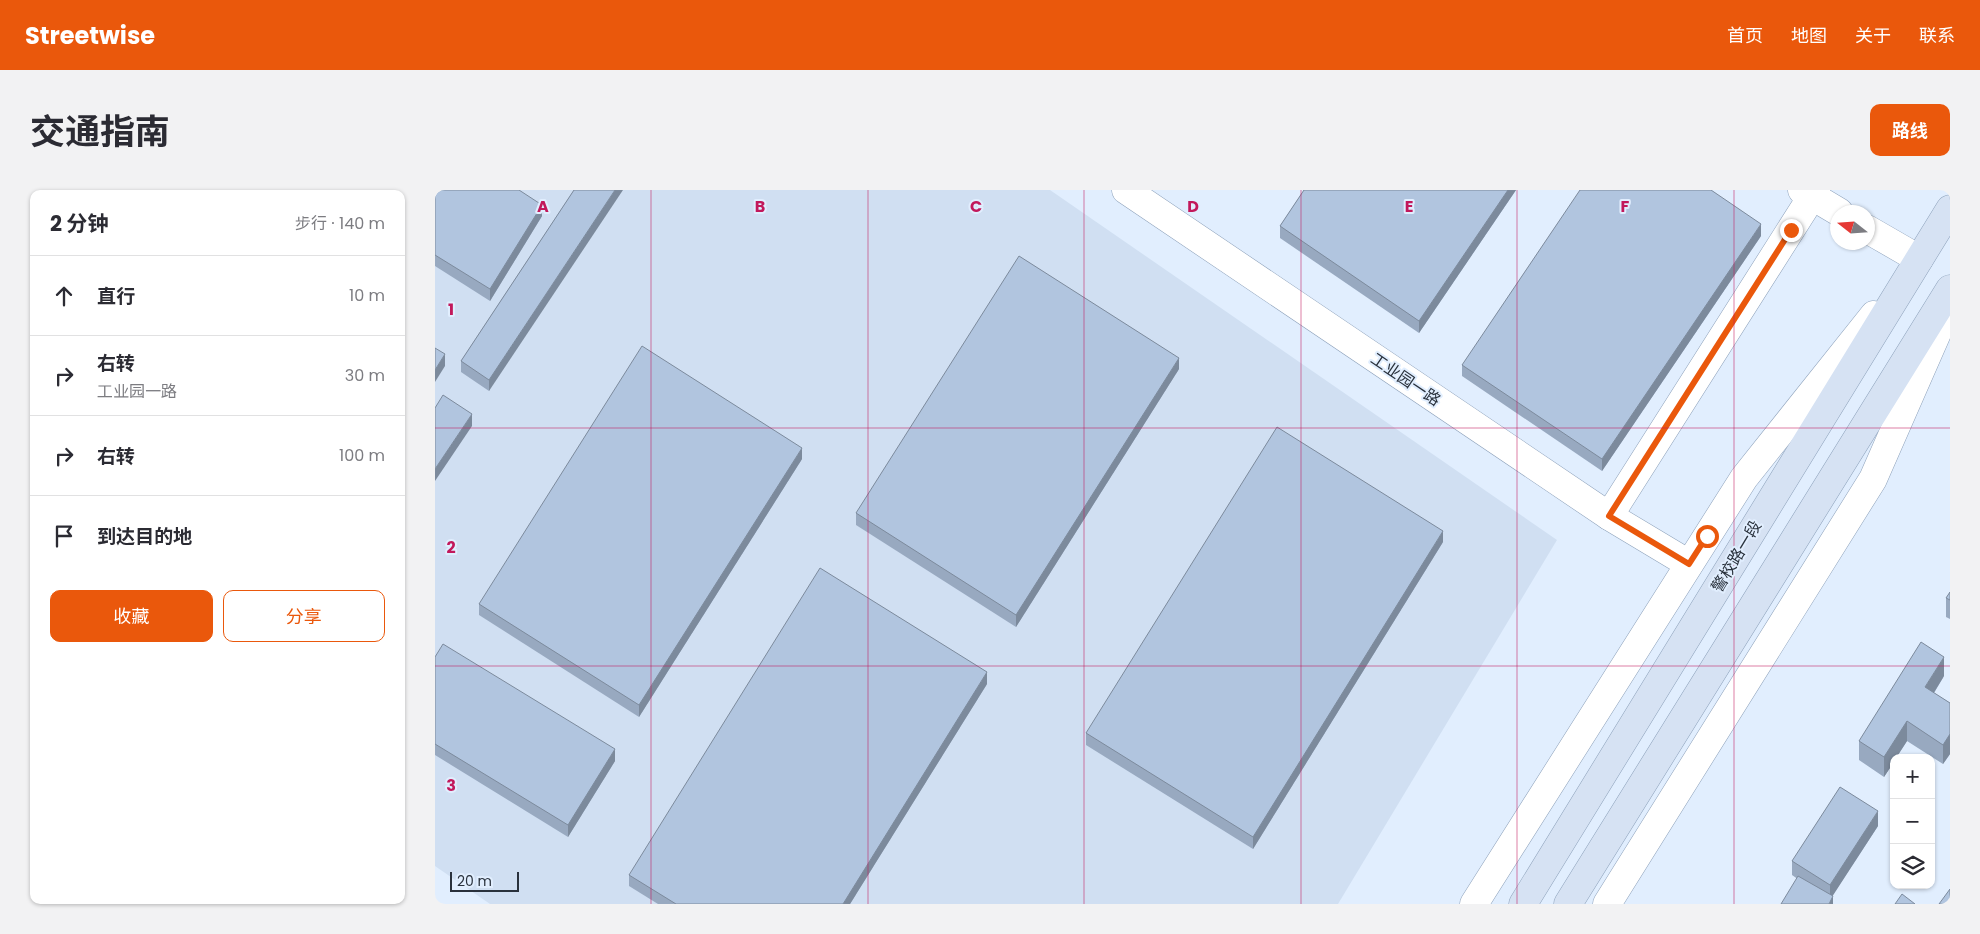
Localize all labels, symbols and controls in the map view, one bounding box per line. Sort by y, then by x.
text: Streetwise [25,19,155,52]
text: 首页 [1727,23,1763,48]
text: 地图 [1791,23,1827,48]
text: 关于 [1855,23,1891,48]
text: 联系 [1919,23,1955,48]
button: 路线 [1870,104,1950,156]
text: 交通指南 [30,107,170,156]
text: A [537,195,549,218]
text: B [755,195,765,218]
text: C [970,195,982,218]
text: D [1187,195,1199,218]
text: E [1405,195,1413,218]
text: F [1621,195,1630,218]
north arrow [1830,205,1875,250]
text: 2 分钟 [50,209,108,238]
text: 步行 · 140 m [295,212,385,235]
route end [1780,219,1803,242]
icon: ahead [50,282,78,310]
text: 直行 [97,283,135,310]
text: 10 m [349,284,385,307]
text: 1 [448,298,454,321]
street label: 工业园一路 [1366,348,1445,411]
text: 右转 [97,350,135,377]
icon: right [50,362,78,390]
text: 30 m [345,364,385,387]
text: 工业园一路 [97,380,177,403]
icon: right [50,442,78,470]
text: 右转 [97,443,135,470]
text: 100 m [339,444,385,467]
street label: 警校路一段 [1706,516,1767,596]
icon: arrive [50,522,78,550]
text: 到达目的地 [97,523,192,550]
route start [1696,525,1719,548]
text: 2 [446,536,456,559]
button: 收藏 [50,590,213,642]
button: 分享 [223,590,385,642]
map controls [1890,754,1935,889]
button: + [1890,754,1935,799]
text: 3 [446,774,456,797]
button: − [1890,799,1935,844]
button: layers [1890,844,1935,889]
scale bar [450,869,519,892]
text: 20 m [457,871,492,891]

